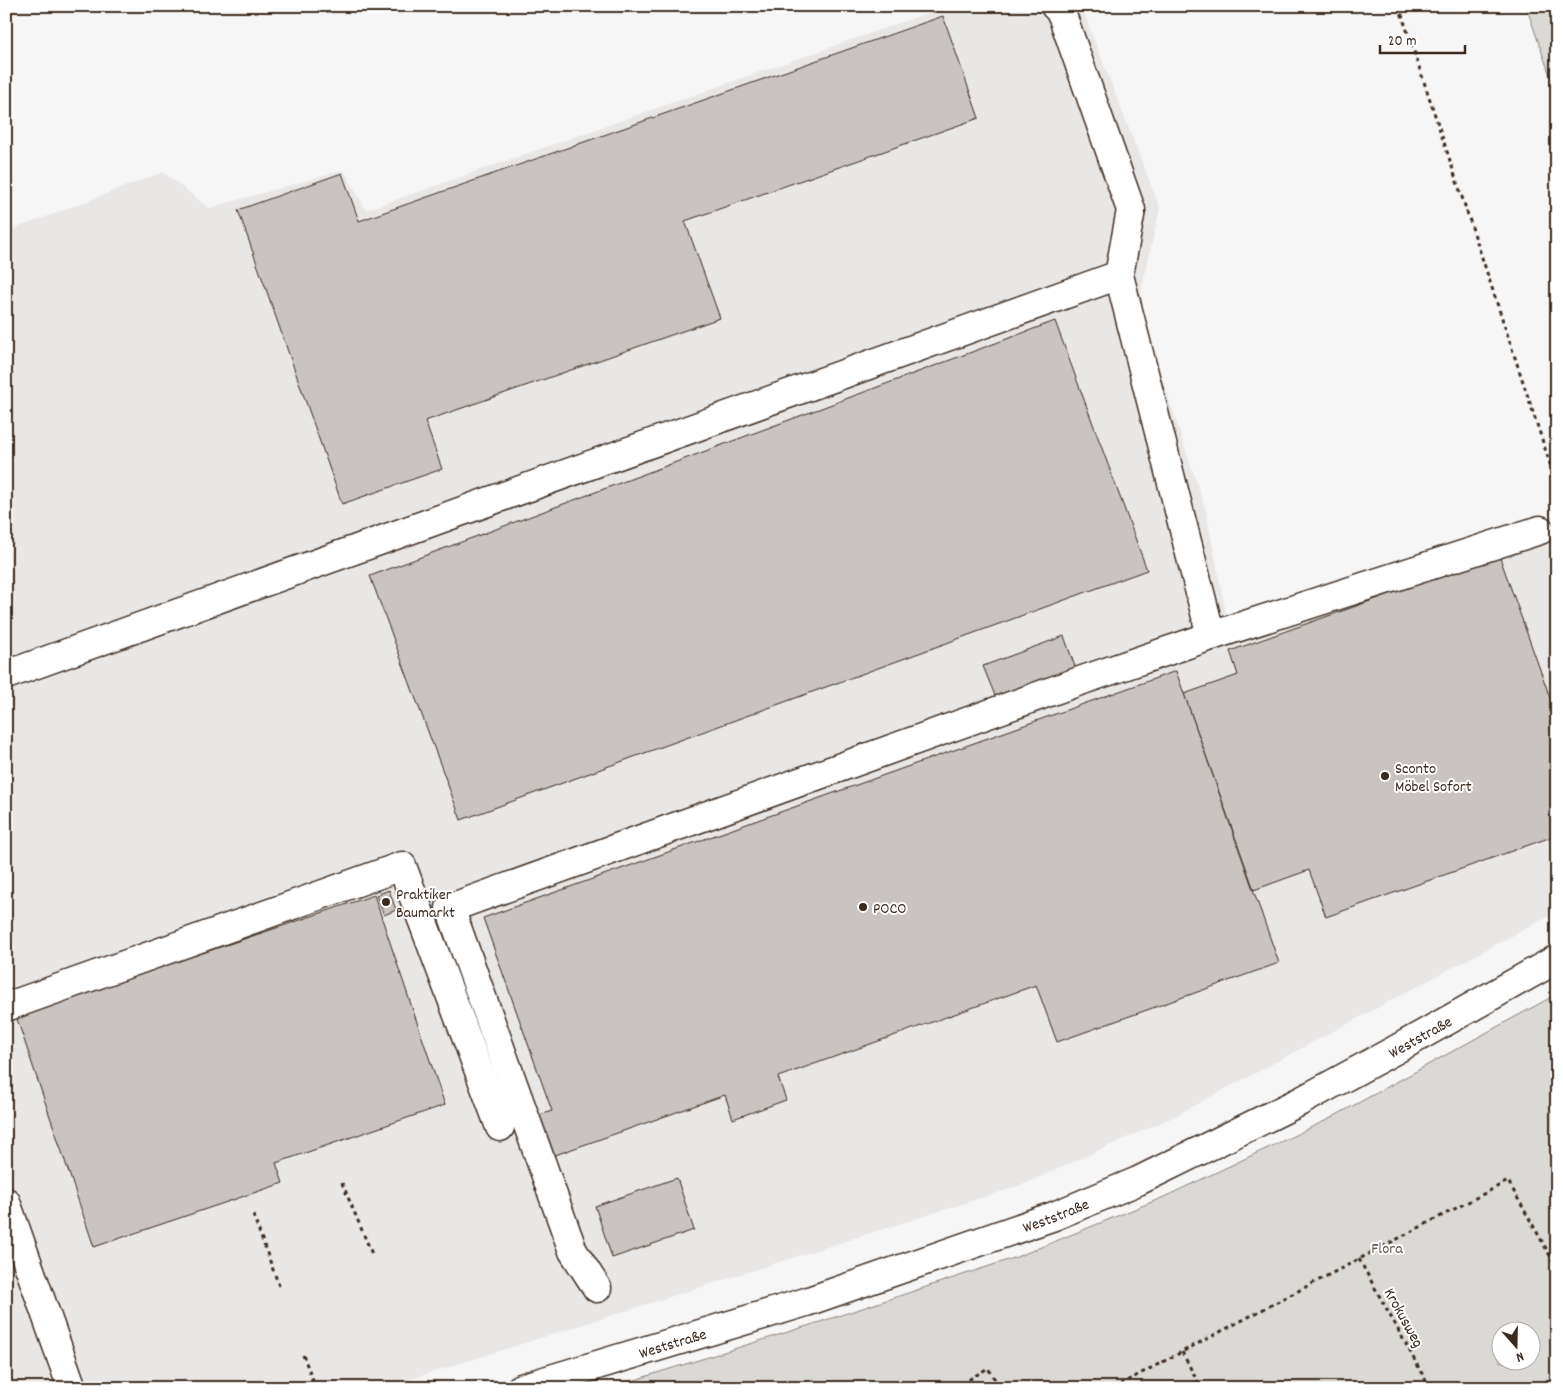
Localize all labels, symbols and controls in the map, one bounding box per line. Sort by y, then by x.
scale bar [1380,22,1466,54]
text: 20 m [1388,31,1416,53]
place label: Sconto Möbel Sofort [1395,758,1472,799]
marker: Sconto Möbel Sofort [1379,770,1391,782]
place label: Praktiker Baumarkt [396,884,455,925]
marker: Praktiker Baumarkt [380,896,392,908]
place label: POCO [873,898,907,921]
marker: POCO [857,901,869,913]
street label: Weststraße [1385,1011,1457,1065]
street label: Weststraße [1020,1194,1093,1240]
park label: Flora [1371,1238,1403,1261]
street label: Krokusweg [1377,1284,1429,1352]
north arrow [1490,1322,1540,1372]
street label: Weststraße [636,1324,710,1366]
text: N [1513,1346,1526,1367]

